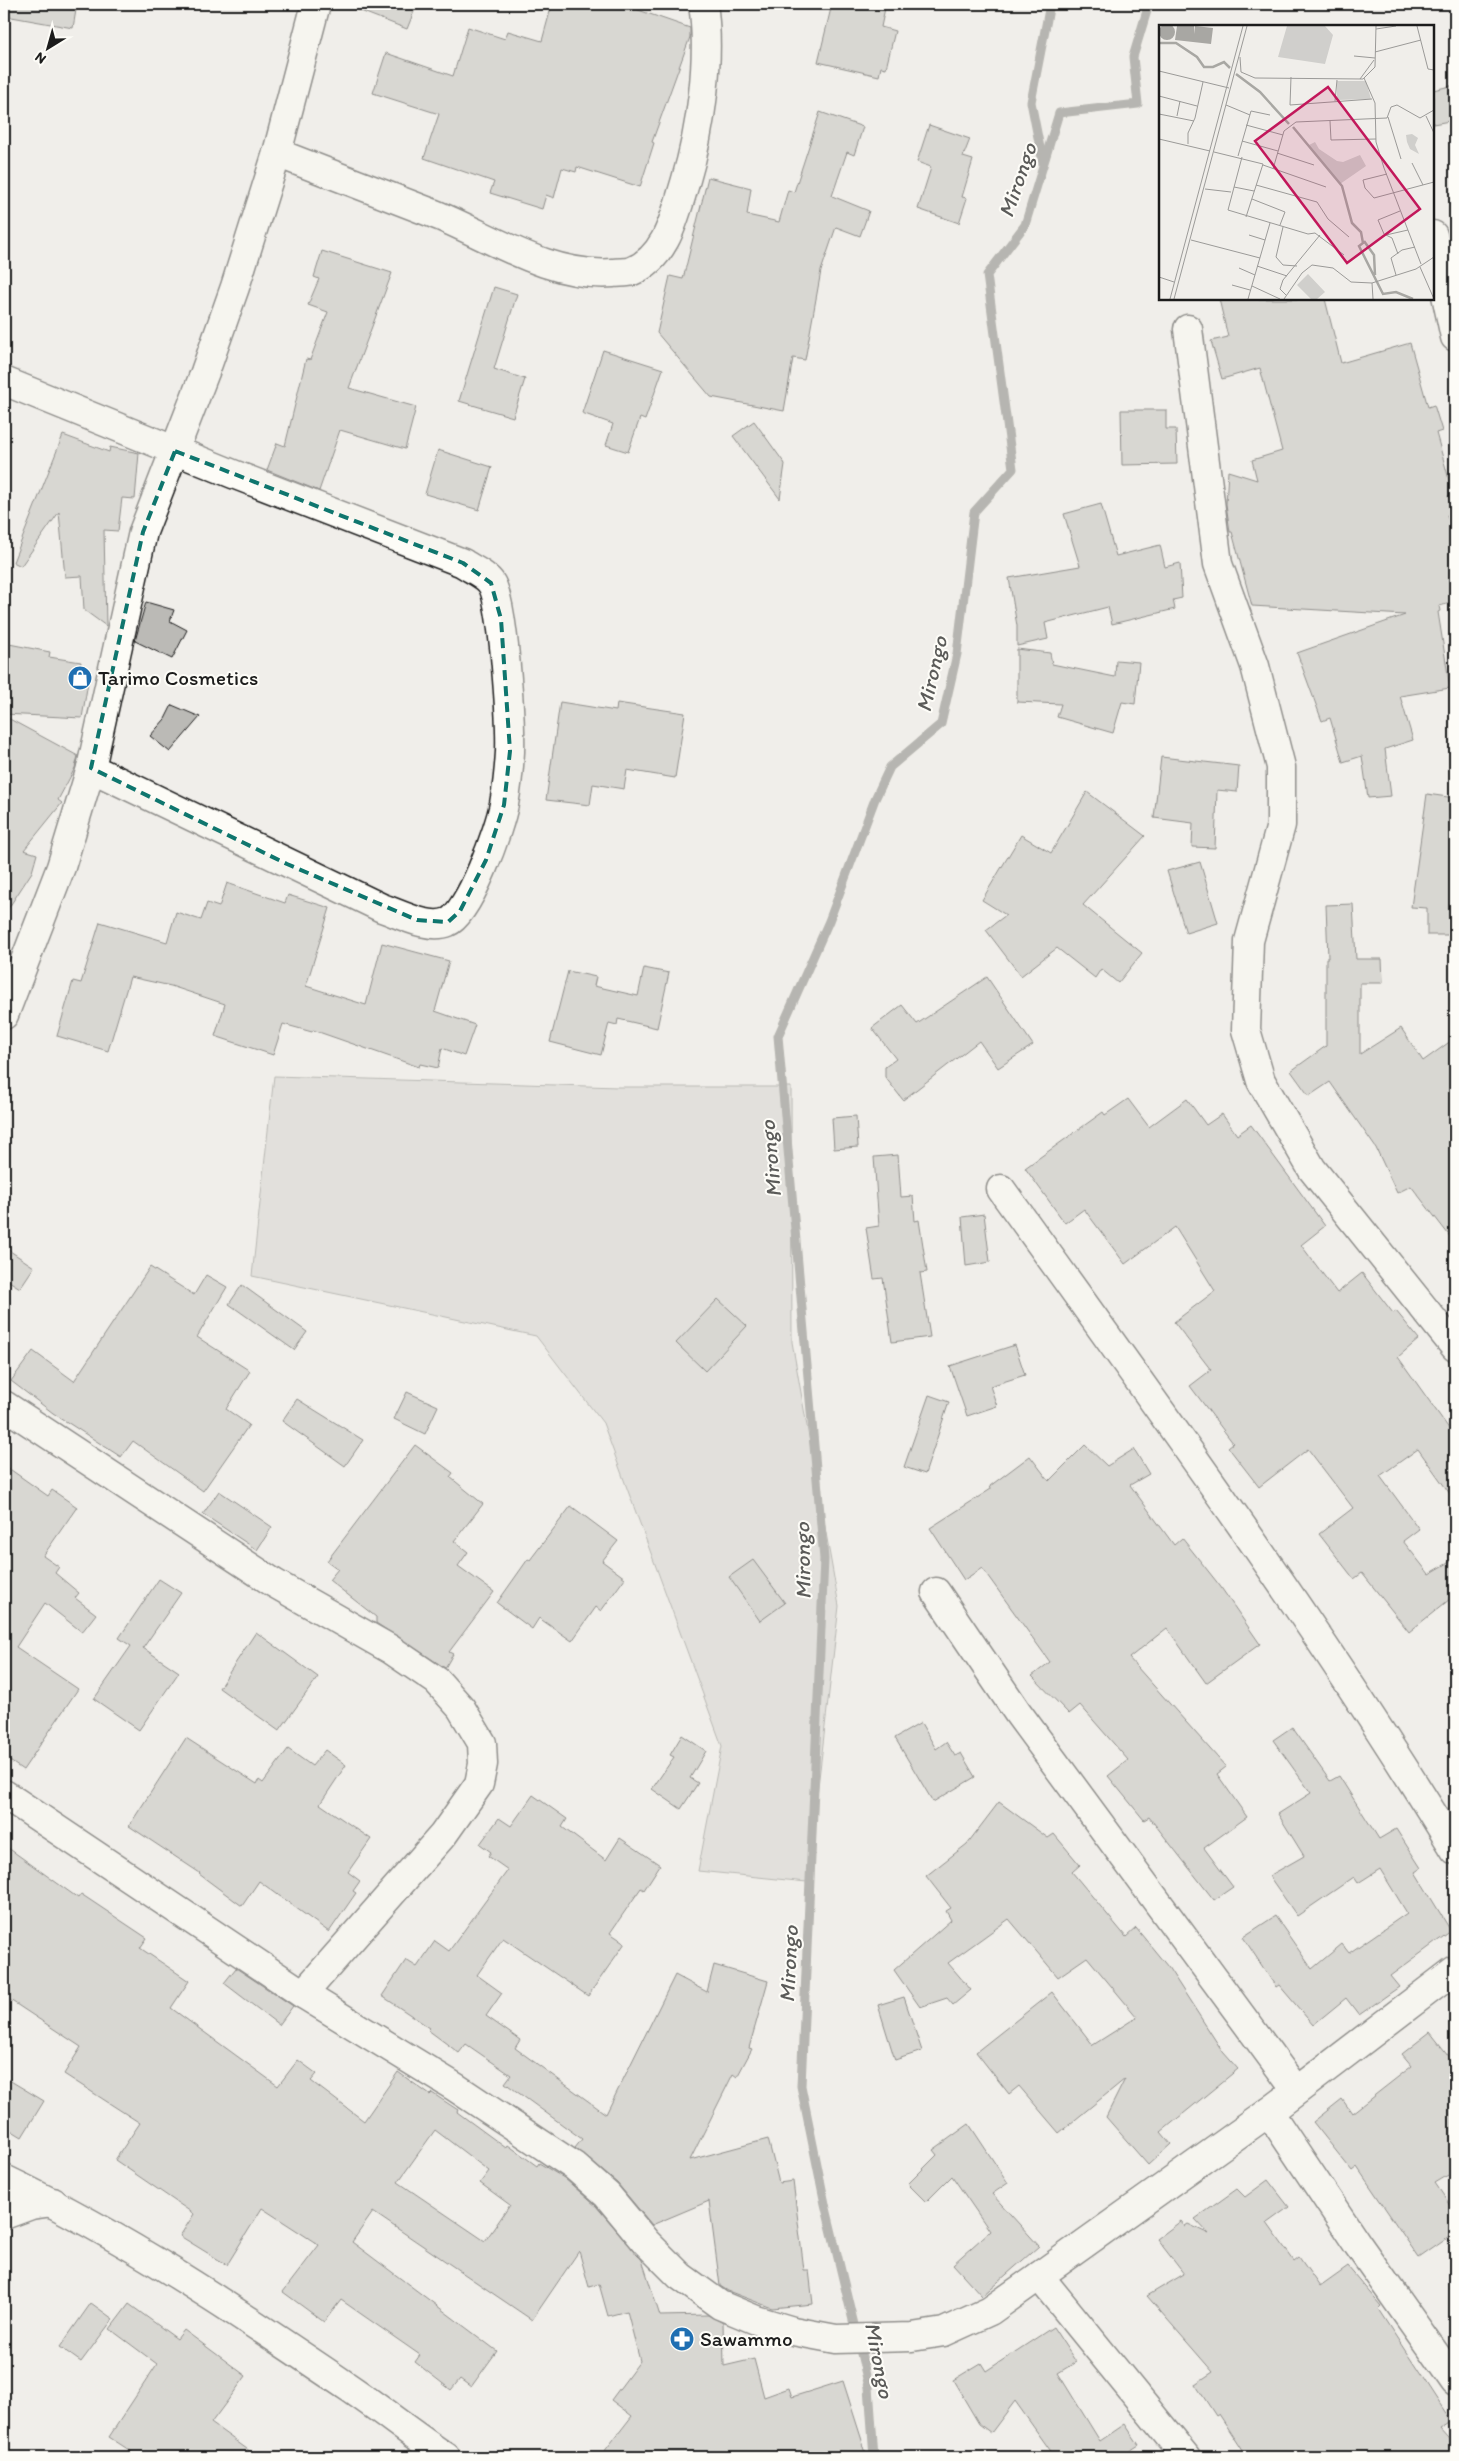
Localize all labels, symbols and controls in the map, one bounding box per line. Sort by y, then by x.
north arrow [22,22,72,72]
inset map [1159,25,1434,300]
text: N [32,48,49,68]
water label: Mirongo [992,139,1043,221]
water label: Mirongo [910,633,953,715]
shop icon: Tarimo Cosmetics [67,665,93,691]
place label: Tarimo Cosmetics [98,665,258,690]
water label: Mirongo [754,1119,787,1199]
water label: Mirongo [788,1521,817,1600]
water label: Mirongo [773,1924,804,2003]
water label: Mirongo [859,2320,900,2401]
pharmacy icon: Sawammo [669,2326,695,2352]
place label: Sawammo [700,2326,793,2351]

